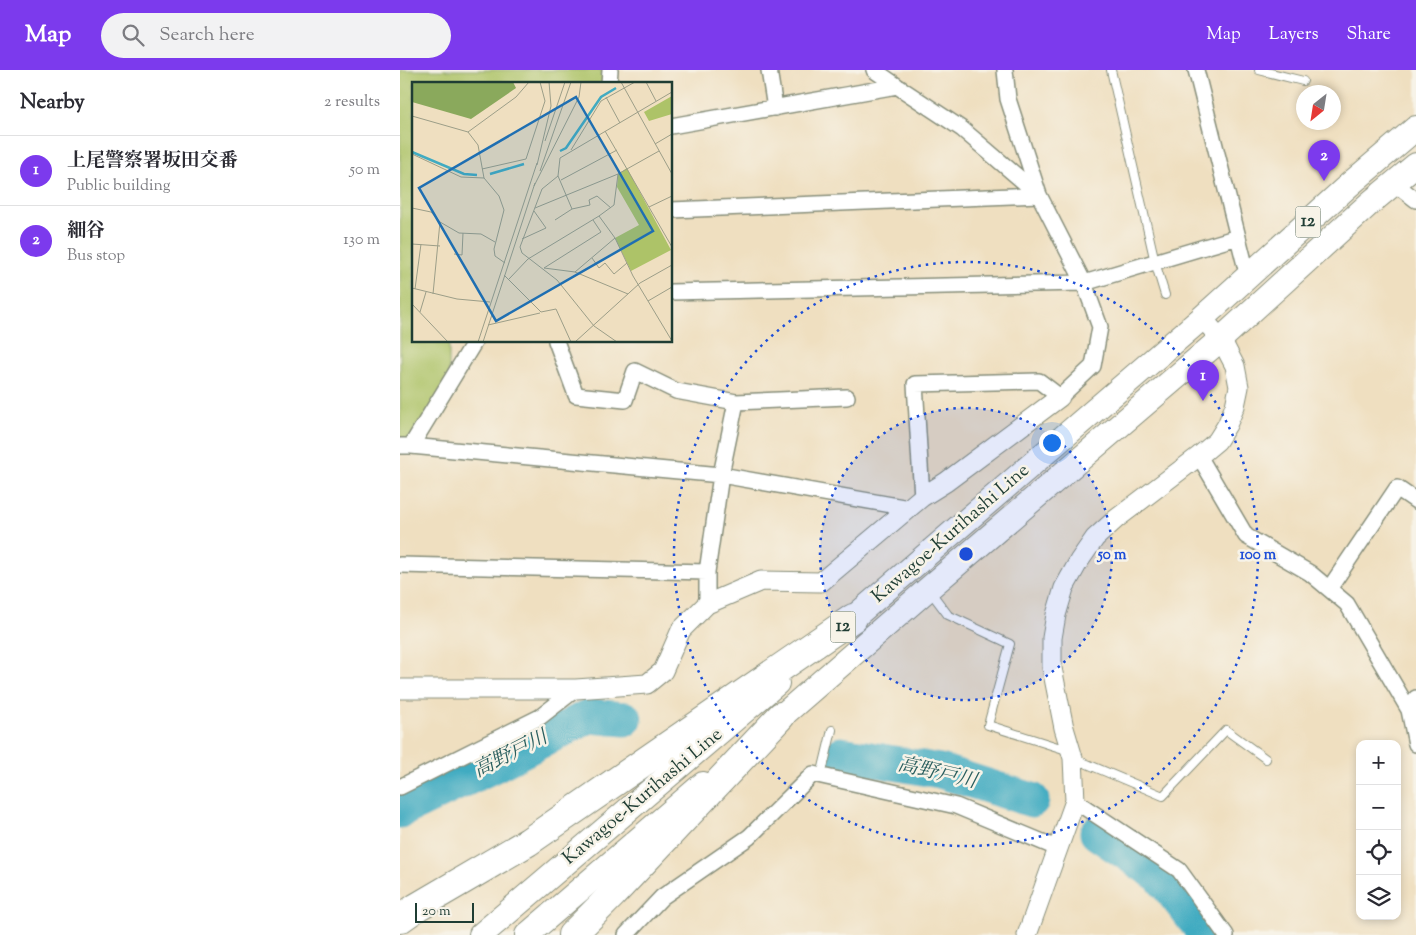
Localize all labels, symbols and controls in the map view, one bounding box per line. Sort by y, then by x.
search box [101,13,451,58]
text: Map [25,18,71,52]
icon: search [119,21,147,49]
text: Search here [159,22,255,49]
text: Map [1206,22,1241,48]
text: Layers [1269,22,1319,48]
text: Share [1347,22,1391,48]
inset map [412,82,672,342]
north arrow [1296,85,1341,130]
text: Nearby [20,88,85,118]
text: 2 results [324,91,380,114]
pin: 2 [1308,140,1340,181]
text: 上尾警察署坂田交番 [67,148,238,175]
text: 1 [33,159,39,182]
text: 50 m [349,159,380,182]
text: Public building [67,175,171,198]
road number: 12 [1296,206,1320,238]
text: 細谷 [67,218,105,245]
text: 2 [32,229,40,252]
text: 130 m [343,229,380,252]
text: Bus stop [67,245,125,268]
pin: 1 [1187,360,1219,401]
your location [1039,430,1065,456]
street label: Kawagoe-Kurihashi Line [866,458,1036,610]
centre of rings [957,545,975,563]
text: 50 m [1097,545,1127,566]
text: 100 m [1240,545,1277,566]
road number: 12 [830,612,856,642]
street label: Kawagoe-Kurihashi Line [557,722,729,872]
water label: 高野戸川 [469,723,555,786]
map controls [1356,740,1401,920]
button: + [1356,740,1401,785]
water label: 高野戸川 [895,751,981,798]
button: − [1356,785,1401,830]
button: locate [1356,830,1401,875]
button: layers [1356,875,1401,920]
scale bar [415,900,474,923]
text: 20 m [422,902,451,922]

